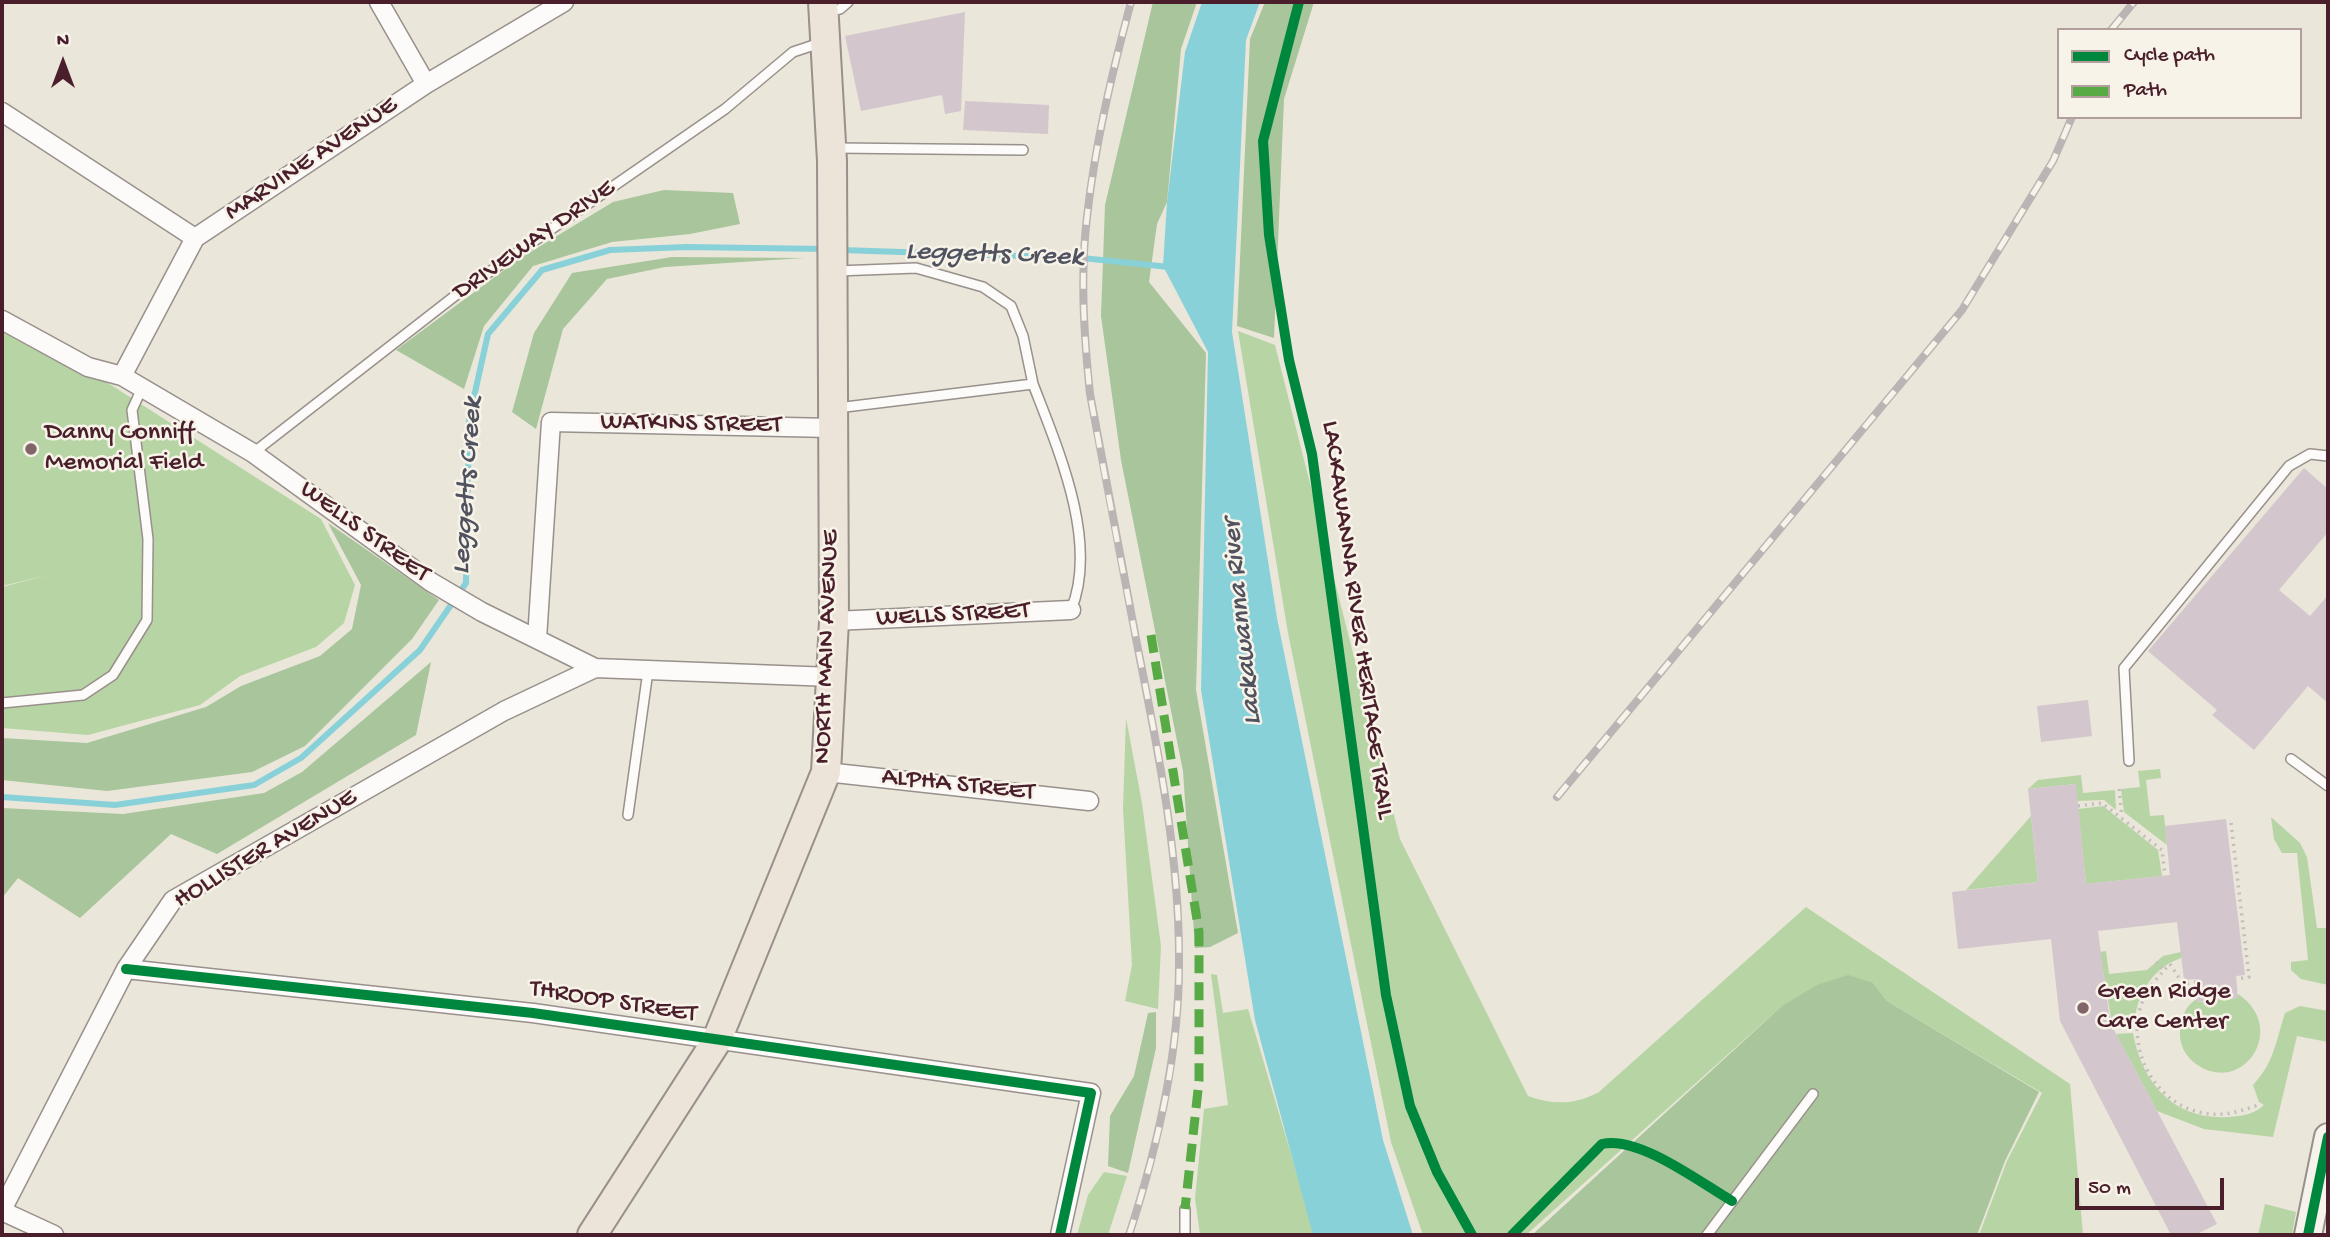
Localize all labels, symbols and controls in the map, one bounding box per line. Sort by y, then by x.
north arrow [28,28,98,98]
legend [2057,28,2302,119]
text: N [57,30,69,53]
text: Cycle path [2124,44,2215,69]
text: Path [2124,79,2167,104]
street label: MARVINE AVENUE [220,91,404,229]
street label: DRIVEWAY DRIVE [448,174,622,308]
water label: Leggetts Creek [905,236,1083,276]
water label: Leggetts Creek [446,396,492,576]
street label: WATKINS STREET [600,408,782,442]
place label: Danny Conniff Memorial Field [45,418,203,480]
street label: LACKAWANNA RIVER HERITAGE TRAIL [1313,419,1399,821]
marker: Danny Conniff Memorial Field [23,441,39,457]
street label: WELLS STREET [293,475,435,591]
water label: Lackawanna River [1216,517,1272,727]
street label: NORTH MAIN AVENUE [808,529,848,765]
street label: WELLS STREET [875,596,1031,636]
street label: ALPHA STREET [880,762,1036,810]
street label: HOLLISTER AVENUE [169,783,363,917]
street label: THROOP STREET [527,974,699,1032]
place label: Green Ridge Care Center [2097,977,2231,1038]
marker: Green Ridge Care Center [2075,1000,2091,1016]
scale bar [2078,1164,2227,1208]
text: 50 m [2088,1177,2131,1202]

